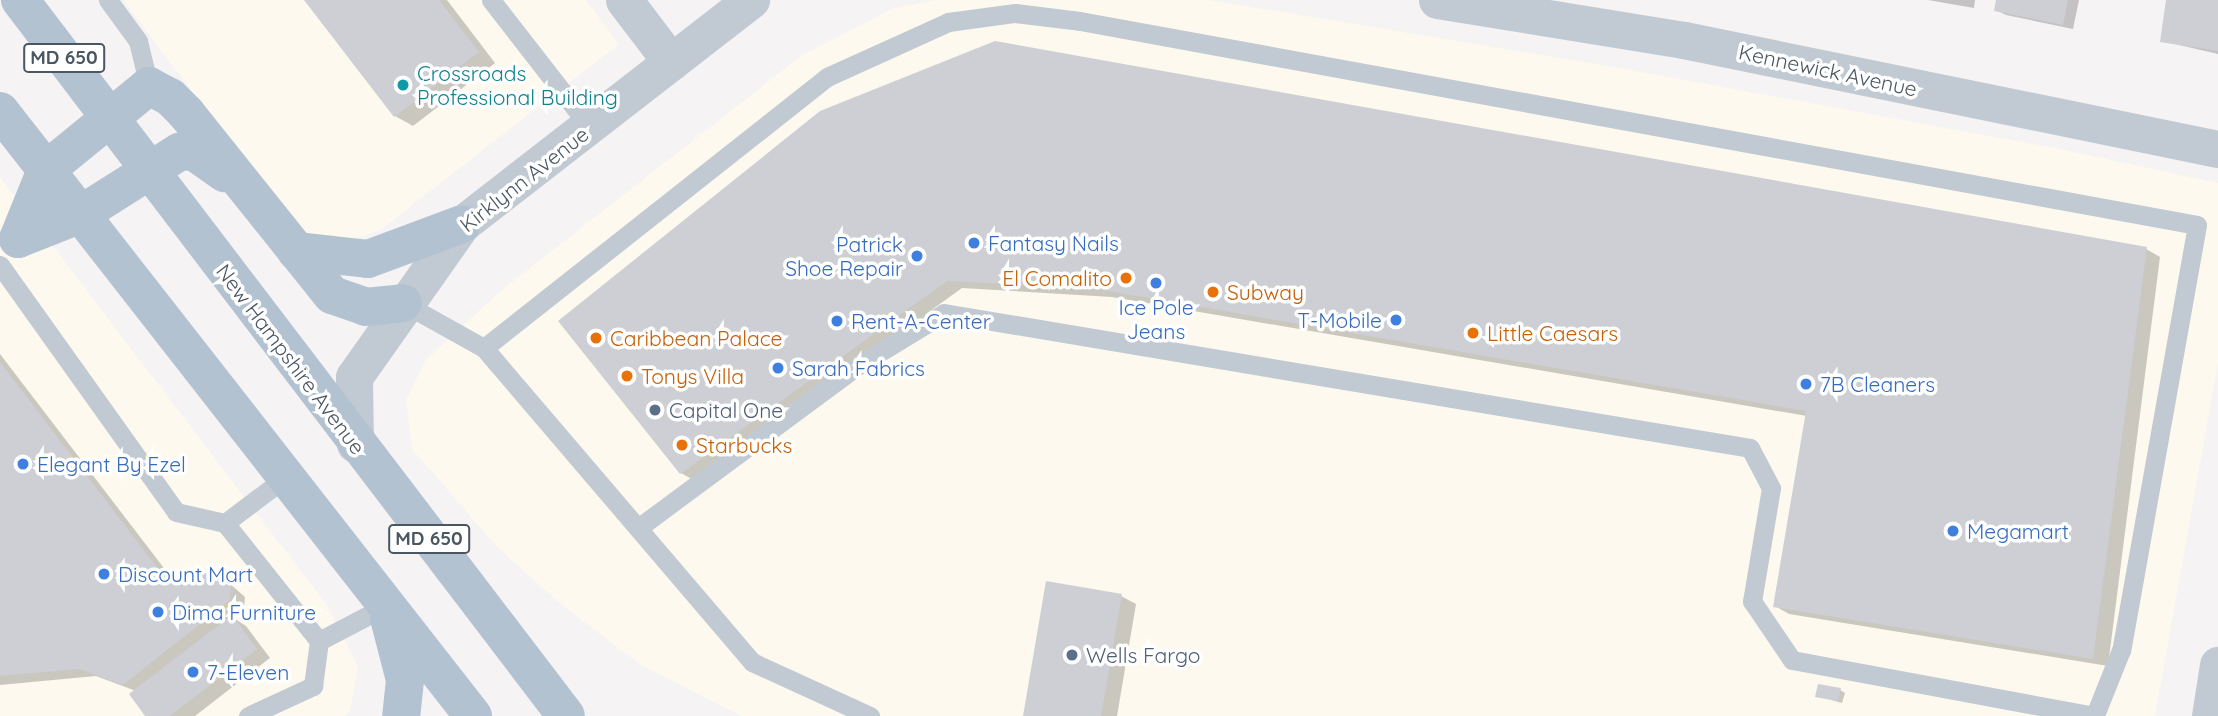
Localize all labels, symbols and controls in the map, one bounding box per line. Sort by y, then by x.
street label: Kennewick Avenue [1737,39,1919,101]
road number: MD 650 [22,43,106,74]
place label: Crossroads Professional Building [417,60,618,110]
marker: Crossroads Professional Building [395,77,411,93]
street label: Kirklynn Avenue [455,121,593,237]
place label: Fantasy Nails [988,230,1119,256]
place label: Patrick Shoe Repair [785,231,903,281]
marker: Fantasy Nails [966,235,982,251]
marker: Patrick Shoe Repair [909,248,925,264]
street label: New Hampshire Avenue [211,259,371,459]
place label: El Comalito [1002,265,1112,291]
marker: El Comalito [1118,270,1134,286]
marker: Ice Pole Jeans [1148,275,1164,291]
place label: Subway [1227,279,1304,305]
marker: Subway [1205,284,1221,300]
place label: Ice Pole Jeans [1118,294,1194,344]
place label: T-Mobile [1297,307,1382,333]
place label: Rent-A-Center [851,308,991,334]
marker: T-Mobile [1388,312,1404,328]
marker: Rent-A-Center [829,313,845,329]
place label: Little Caesars [1487,320,1618,346]
place label: Caribbean Palace [610,325,782,351]
marker: Little Caesars [1465,325,1481,341]
marker: Caribbean Palace [588,330,604,346]
place label: Sarah Fabrics [792,355,925,381]
marker: Sarah Fabrics [770,360,786,376]
place label: Tonys Villa [641,363,744,389]
marker: Tonys Villa [619,368,635,384]
place label: 7B Cleaners [1820,371,1935,397]
marker: 7B Cleaners [1798,376,1814,392]
place label: Capital One [669,397,783,423]
marker: Capital One [647,402,663,418]
place label: Starbucks [696,432,792,458]
marker: Starbucks [674,437,690,453]
place label: Elegant By Ezel [37,451,186,477]
marker: Elegant By Ezel [15,456,31,472]
place label: Megamart [1967,518,2069,544]
marker: Megamart [1945,523,1961,539]
road number: MD 650 [387,524,471,554]
place label: Discount Mart [118,561,253,587]
marker: Discount Mart [96,566,112,582]
place label: Dima Furniture [172,599,316,625]
marker: Dima Furniture [150,604,166,620]
place label: Wells Fargo [1086,642,1200,668]
marker: Wells Fargo [1064,647,1080,663]
place label: 7-Eleven [207,659,289,685]
marker: 7-Eleven [185,664,201,680]

